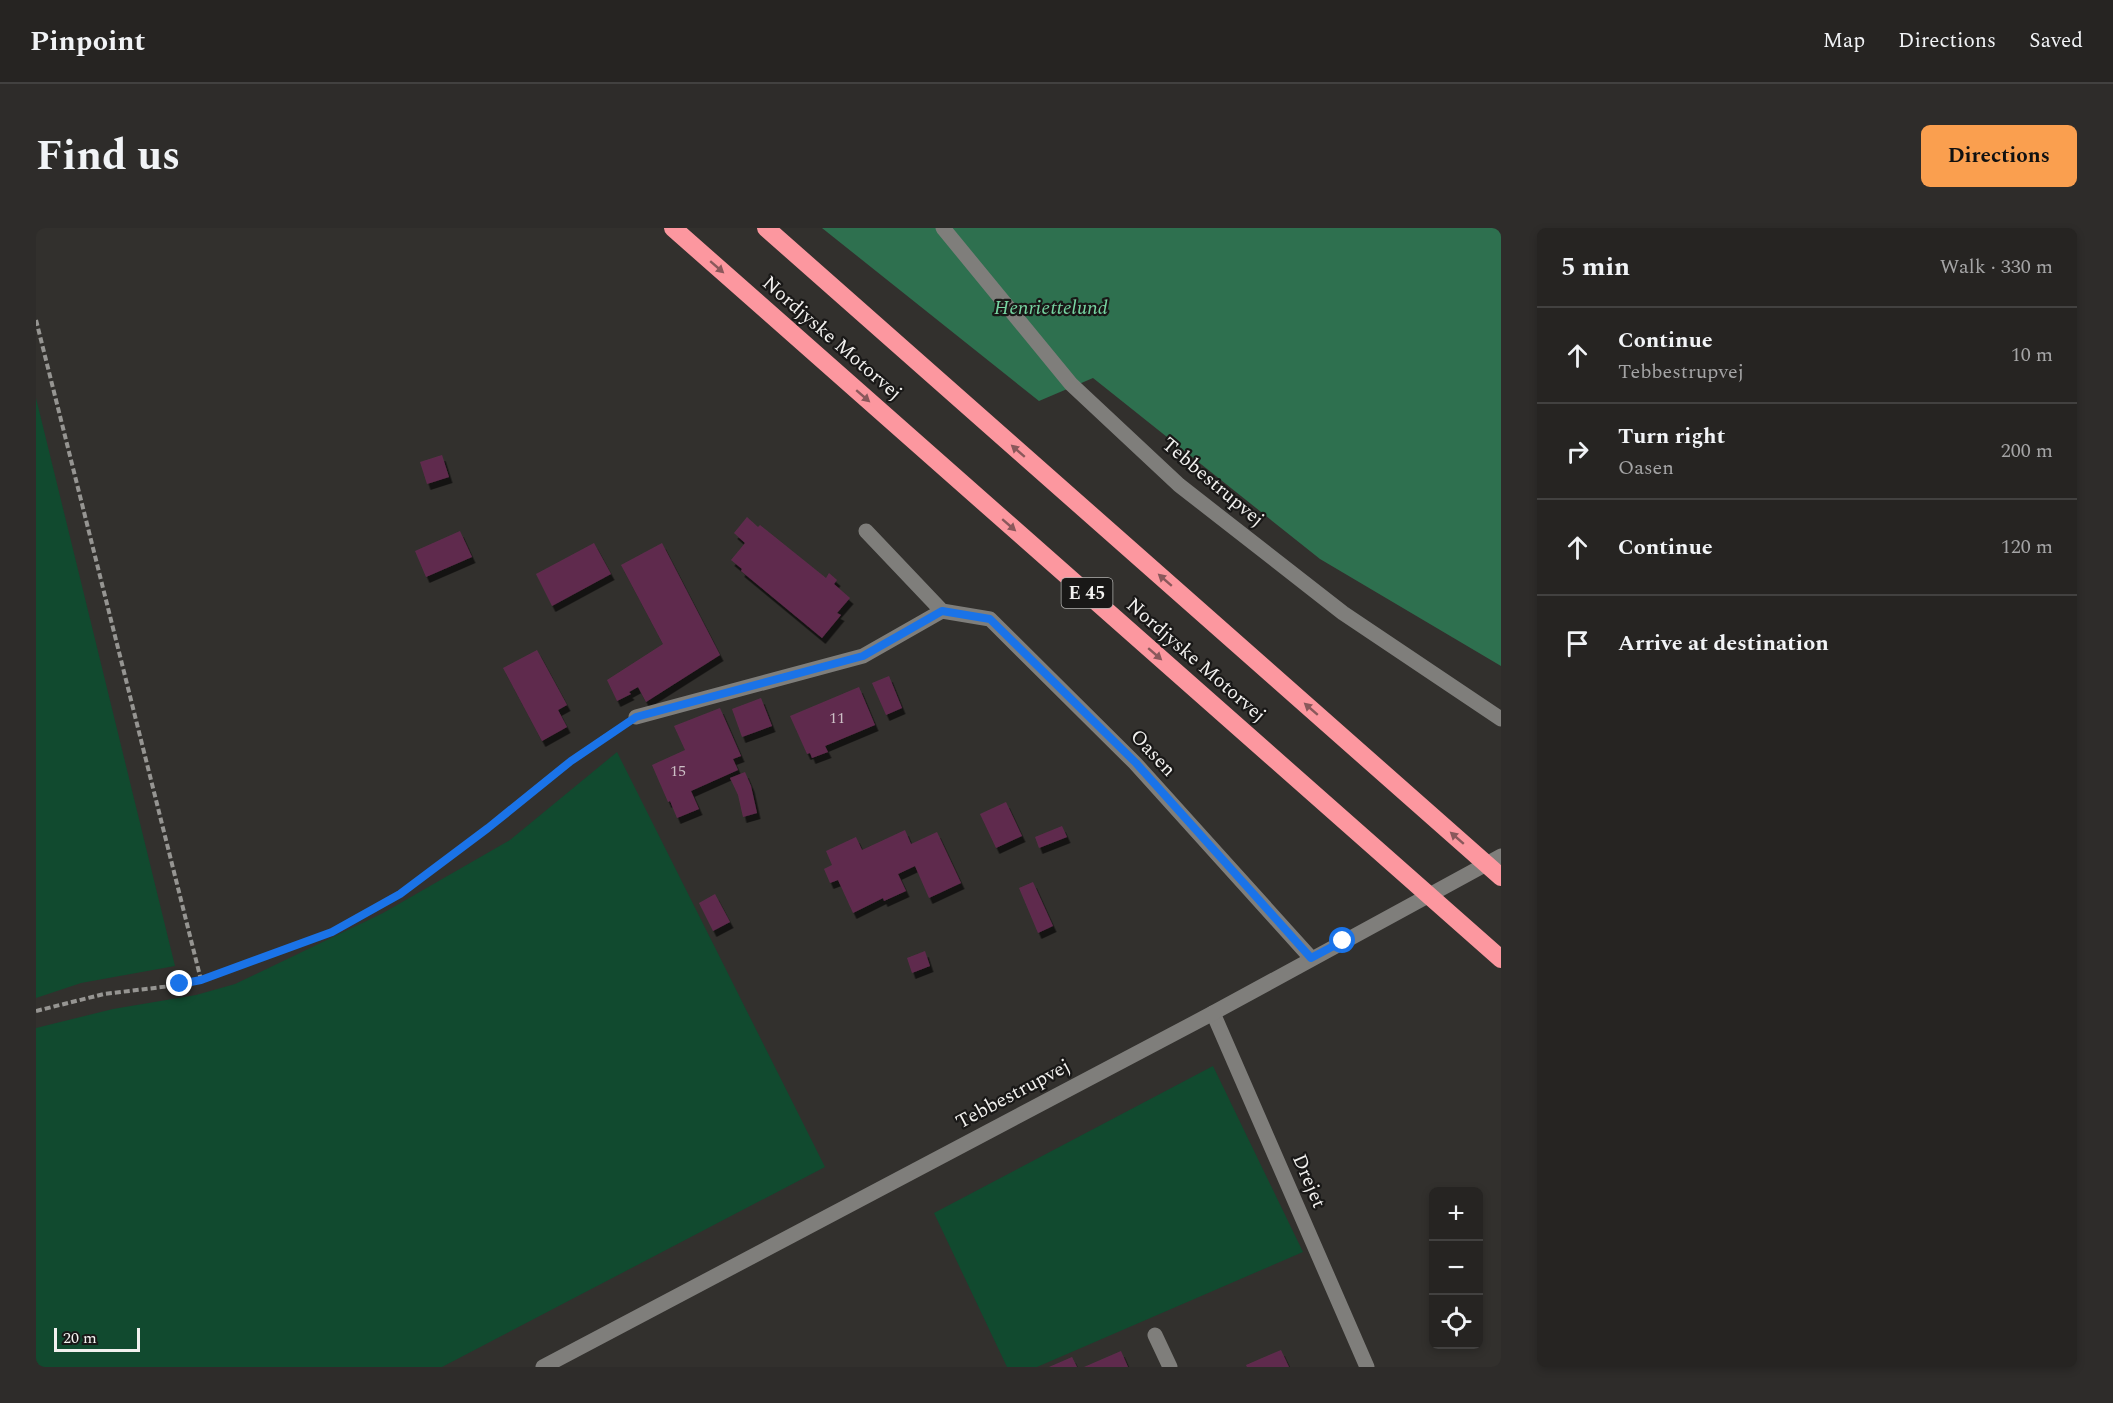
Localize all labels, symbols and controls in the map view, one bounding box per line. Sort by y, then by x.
text: Pinpoint [30,20,145,63]
text: Map [1823,25,1865,57]
text: Directions [1898,25,1996,57]
text: Saved [2029,25,2083,57]
text: Find us [36,125,180,188]
button: Directions [1921,125,2077,187]
text: 5 min [1561,247,1630,287]
text: Walk · 330 m [1940,252,2053,282]
one-way arrow [709,260,724,273]
street label: Nordjyske Motorvej [755,269,909,407]
park label: Henriettelund [994,293,1108,323]
text: Continue [1618,324,1713,357]
icon: ahead [1561,339,1594,372]
text: 10 m [2011,340,2053,370]
text: Tebbestrupvej [1618,357,1744,387]
one-way arrow [855,389,870,402]
text: Turn right [1618,420,1725,453]
street label: Tebbestrupvej [1155,430,1271,534]
icon: right [1561,435,1594,468]
text: 200 m [2001,436,2053,466]
one-way arrow [1011,444,1026,458]
text: Oasen [1618,453,1674,483]
one-way arrow [1001,518,1016,531]
icon: ahead [1561,531,1594,564]
text: Continue [1618,531,1713,564]
text: 120 m [2001,532,2053,562]
one-way arrow [1158,574,1173,587]
road number: E 45 [1062,578,1112,608]
street label: Nordjyske Motorvej [1119,591,1273,729]
icon: arrive [1561,627,1594,660]
text: Arrive at destination [1618,627,1829,660]
one-way arrow [1147,647,1162,660]
one-way arrow [1304,703,1319,716]
house number: 11 [829,706,845,730]
street label: Oasen [1123,722,1183,784]
house number: 15 [670,759,686,783]
one-way arrow [1450,832,1465,845]
route start [1329,927,1355,953]
route end [166,970,192,996]
street label: Tebbestrupvej [950,1051,1076,1137]
street label: Drejet [1284,1149,1334,1213]
map controls [1429,1187,1483,1349]
button: + [1429,1187,1483,1241]
button: − [1429,1241,1483,1295]
button: locate [1429,1295,1483,1349]
scale bar [54,1325,140,1352]
text: 20 m [63,1326,97,1350]

